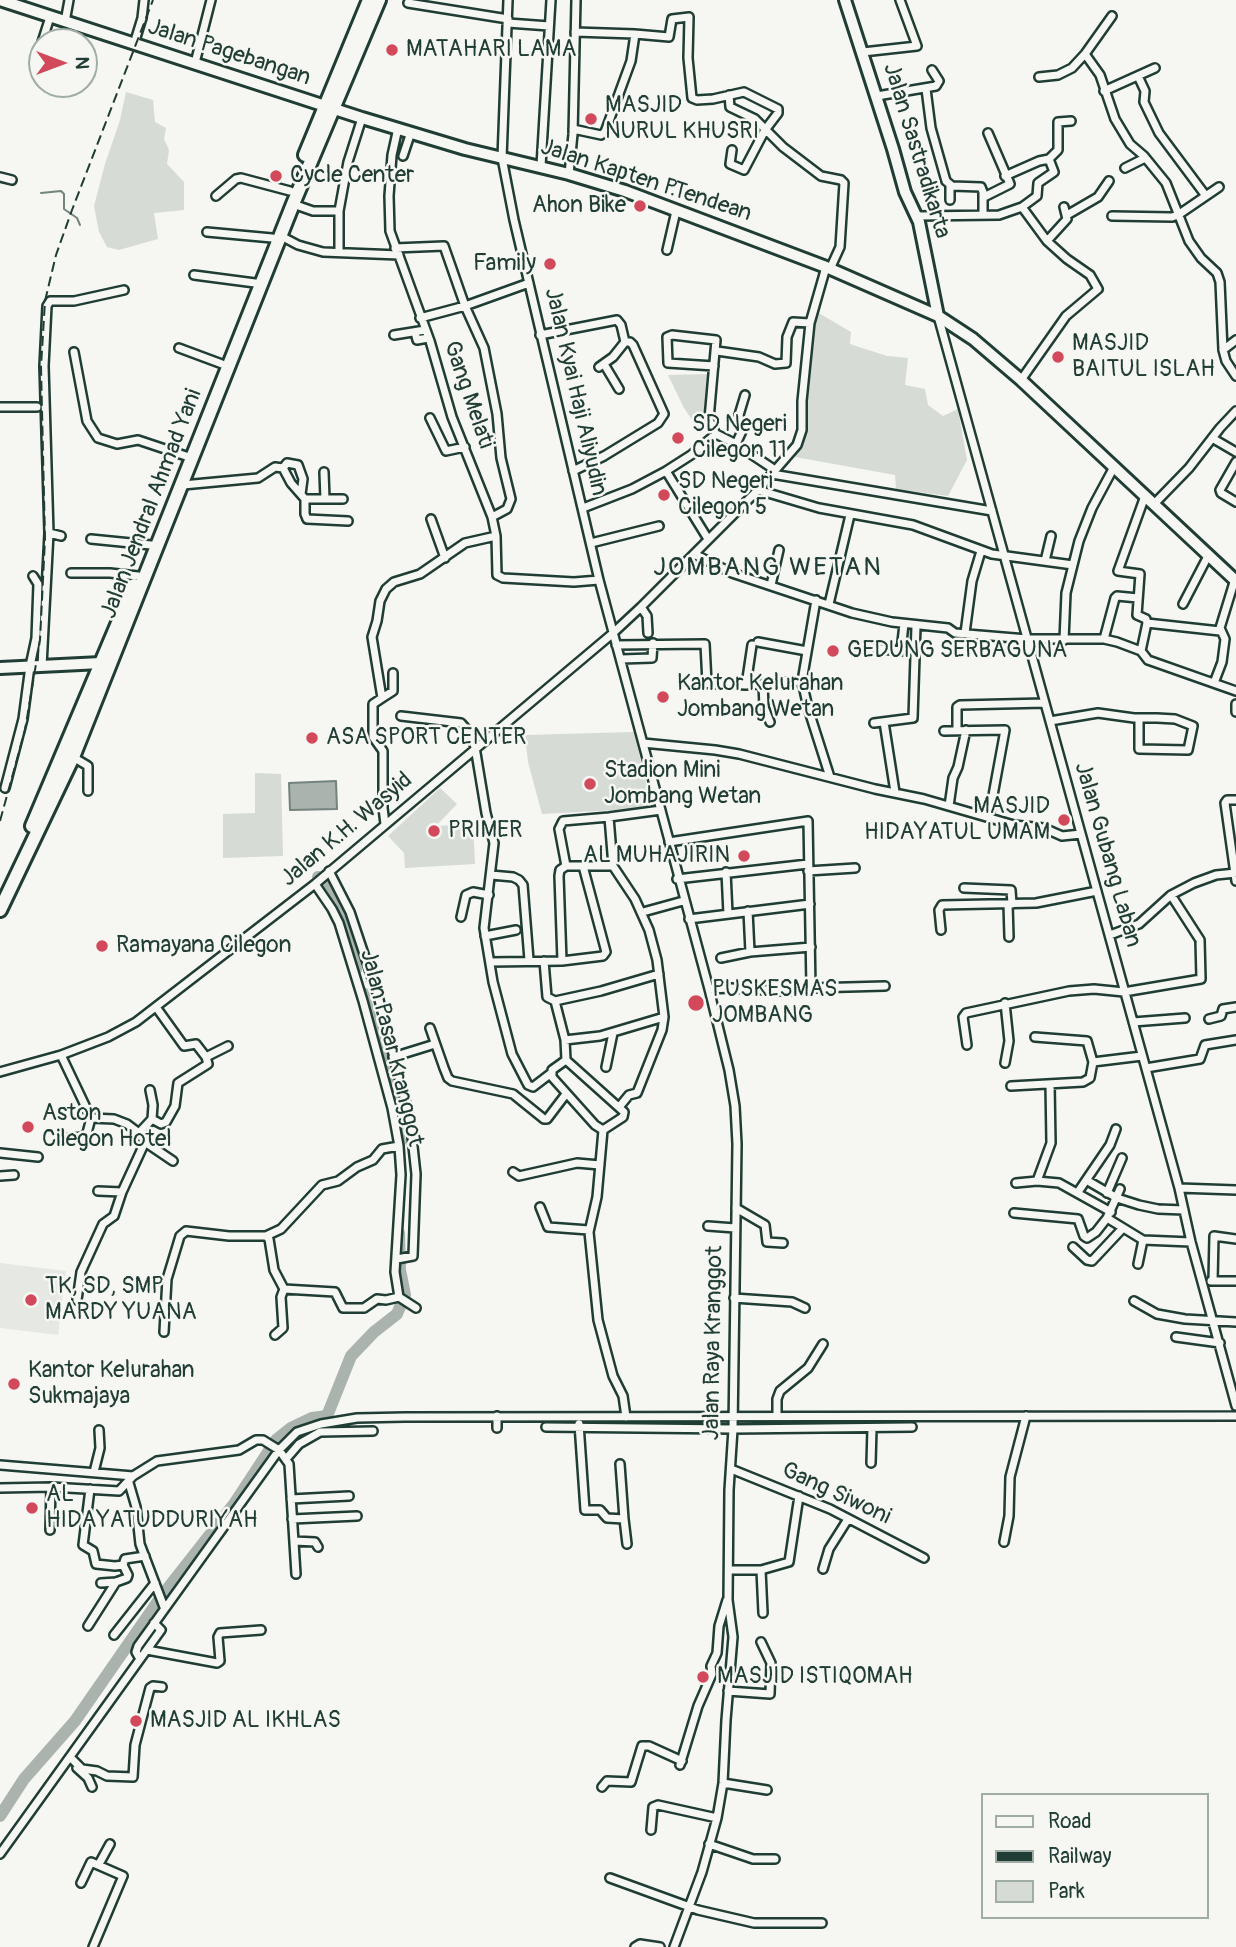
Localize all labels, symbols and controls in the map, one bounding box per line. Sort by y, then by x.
street label: Jalan Pagebangan [144,14,314,92]
north arrow [28,28,98,98]
place label: MATAHARI LAMA [406,36,576,64]
marker: MATAHARI LAMA [384,42,400,58]
text: N [70,57,94,69]
street label: Jalan Sastradikarta [876,60,956,242]
place label: MASJID NURUL KHUSRI [605,92,759,146]
marker: MASJID NURUL KHUSRI [583,111,599,127]
street label: Jalan Kapten P.Tendean [537,134,755,228]
place label: Cycle Center [290,162,414,190]
marker: Cycle Center [268,168,284,184]
place label: Ahon Bike [532,192,626,220]
marker: Ahon Bike [632,198,648,214]
place label: Family [473,250,536,278]
marker: Family [542,256,558,272]
street label: Jalan Kyai Haji Aliyudin [538,285,612,499]
place label: MASJID BAITUL ISLAH [1072,330,1215,384]
street label: Gang Melati [437,338,499,452]
marker: MASJID BAITUL ISLAH [1050,349,1066,365]
street label: Jalan Jendral Ahmad Yani [96,385,208,623]
place label: SD Negeri Cilegon 11 [692,411,787,465]
marker: SD Negeri Cilegon 11 [670,430,686,446]
place label: SD Negeri Cilegon 5 [678,468,773,522]
marker: SD Negeri Cilegon 5 [656,487,672,503]
district label: JOMBANG WETAN [655,552,881,584]
place label: GEDUNG SERBAGUNA [847,637,1067,665]
marker: GEDUNG SERBAGUNA [825,643,841,659]
place label: Kantor Kelurahan Jombang Wetan [677,670,843,724]
marker: Kantor Kelurahan Jombang Wetan [655,689,671,705]
place label: ASA SPORT CENTER [326,724,526,752]
marker: ASA SPORT CENTER [304,730,320,746]
place label: Stadion Mini Jombang Wetan [604,757,761,811]
street label: Jalan Gubang Laban [1067,759,1147,951]
street label: Jalan K.H. Wasyid [276,767,418,893]
marker: Stadion Mini Jombang Wetan [582,776,598,792]
place label: MASJID HIDAYATUL UMAM [864,793,1050,847]
marker: MASJID HIDAYATUL UMAM [1056,812,1072,828]
place label: PRIMER [448,817,522,845]
marker: PRIMER [426,823,442,839]
place label: AL MUHAJIRIN [583,842,730,870]
marker: AL MUHAJIRIN [736,848,752,864]
place label: Ramayana Cilegon [116,932,291,960]
marker: Ramayana Cilegon [94,938,110,954]
street label: Jalan Pasar Kranggot [353,947,429,1149]
place label: PUSKESMAS JOMBANG [712,976,837,1030]
marker: PUSKESMAS JOMBANG [686,993,706,1013]
place label: Aston Cilegon Hotel [42,1100,172,1154]
marker: Aston Cilegon Hotel [20,1119,36,1135]
street label: Jalan Raya Kranggot [699,1245,729,1441]
place label: TK, SD, SMP MARDY YUANA [45,1273,197,1327]
marker: TK, SD, SMP MARDY YUANA [23,1292,39,1308]
place label: Kantor Kelurahan Sukmajaya [28,1357,194,1411]
marker: Kantor Kelurahan Sukmajaya [6,1376,22,1392]
street label: Gang Siwoni [777,1457,895,1531]
place label: AL HIDAYATUDDURIYAH [46,1481,258,1535]
marker: AL HIDAYATUDDURIYAH [24,1500,40,1516]
place label: MASJID ISTIQOMAH [717,1663,913,1691]
marker: MASJID ISTIQOMAH [695,1669,711,1685]
place label: MASJID AL IKHLAS [150,1707,341,1735]
marker: MASJID AL IKHLAS [128,1713,144,1729]
legend [981,1793,1208,1919]
text: Road [1048,1808,1092,1835]
text: Railway [1048,1843,1112,1870]
text: Park [1048,1878,1085,1905]

